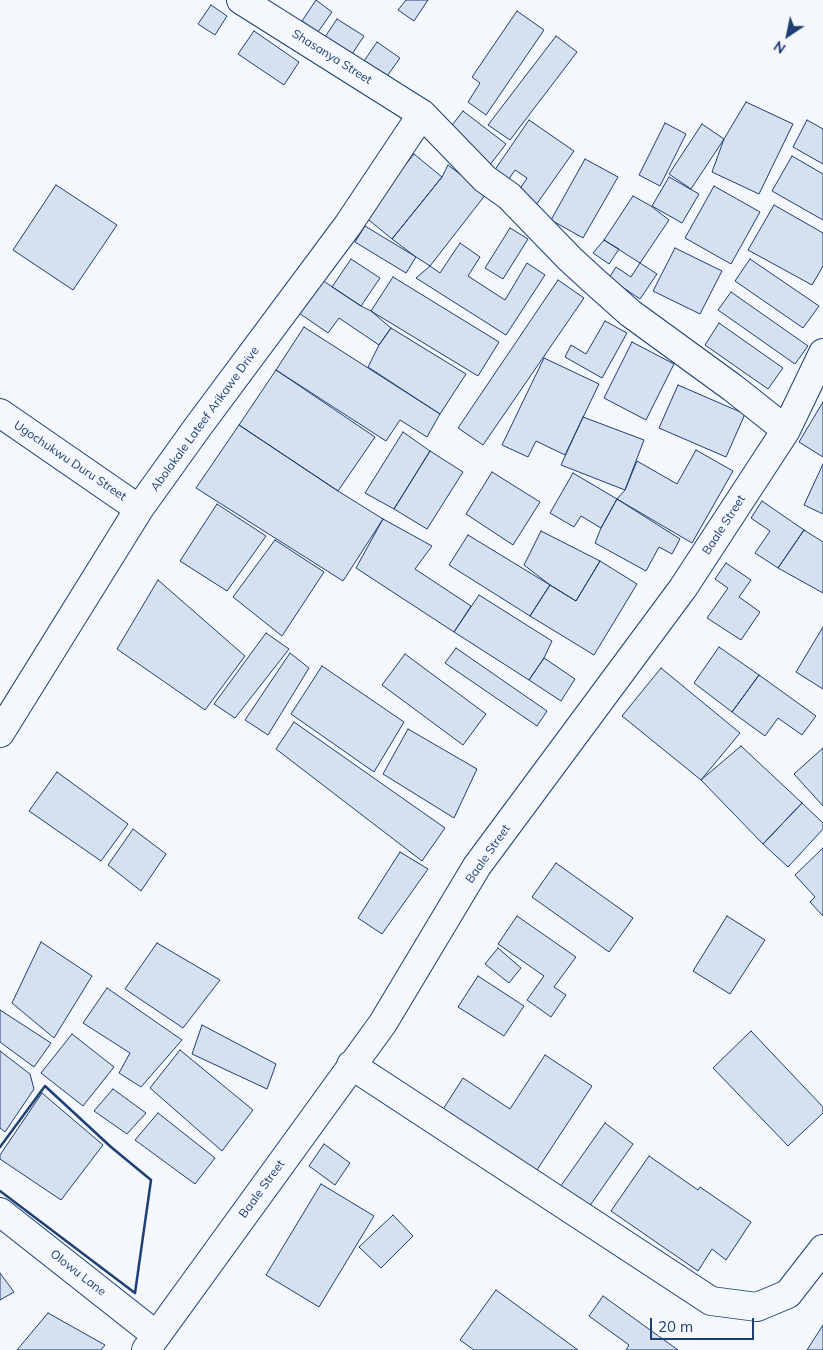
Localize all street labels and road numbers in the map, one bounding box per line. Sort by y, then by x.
street label: Shasanya Street [289,27,375,87]
street label: Abolakale Lateef Arikawe Drive [148,344,262,494]
street label: Ugochukwu Duru Street [11,418,129,504]
street label: Baale Street [699,492,749,558]
street label: Baale Street [463,822,513,886]
street label: Baale Street [236,1157,288,1221]
street label: Olowu Lane [47,1247,109,1299]

